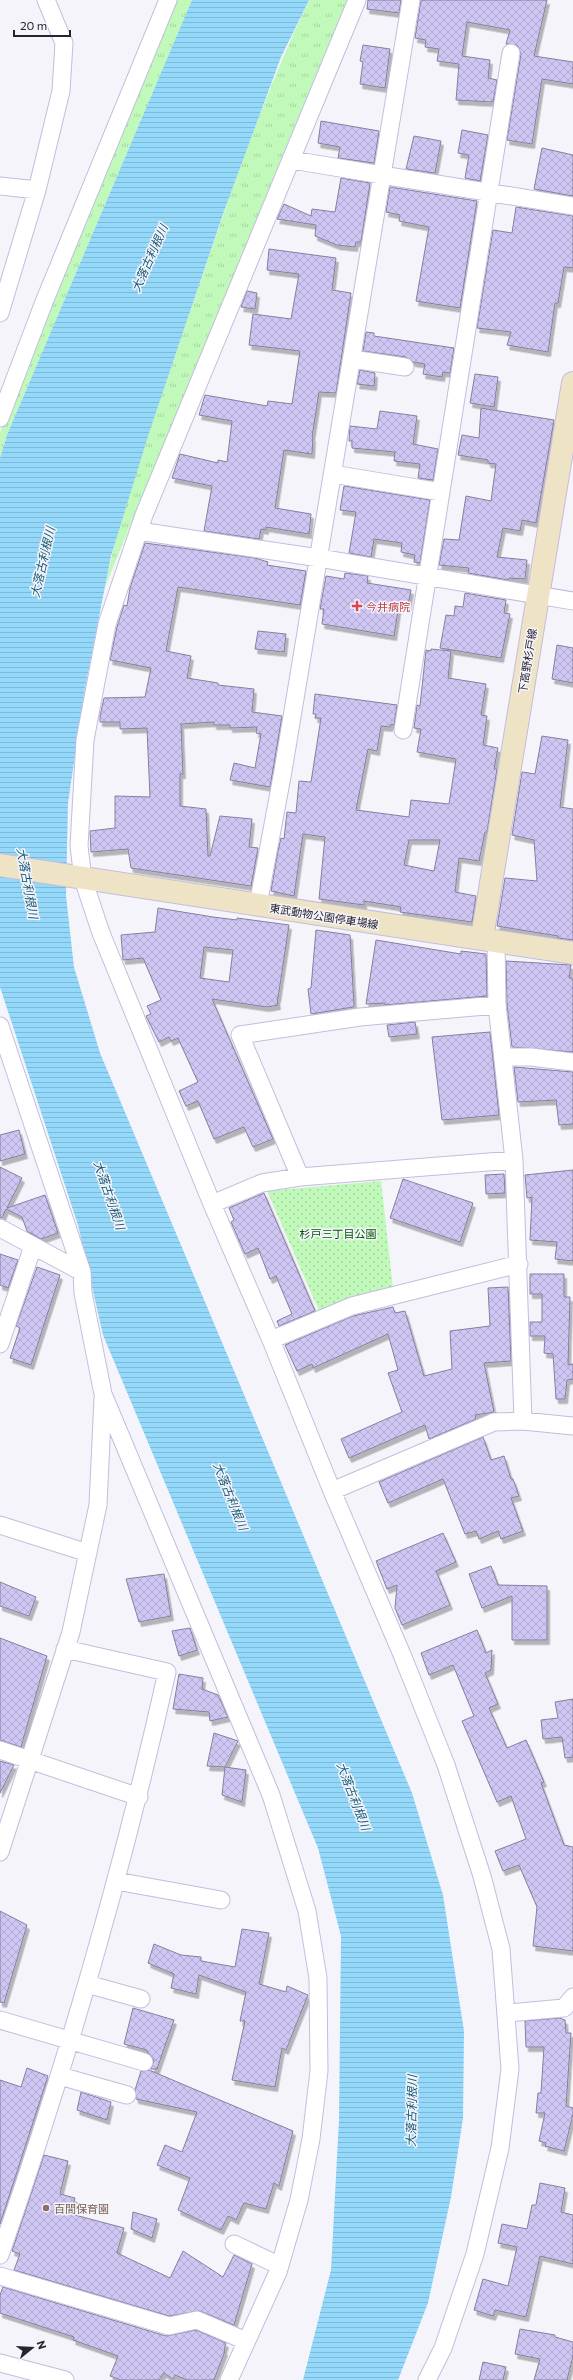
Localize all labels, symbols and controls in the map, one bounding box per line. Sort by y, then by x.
scale bar [14,12,70,38]
text: 20 m [20,18,47,32]
water label: 大落古利根川 [128,220,171,294]
water label: 大落古利根川 [27,523,57,599]
marker: 今井病院 [351,600,363,612]
place label: 今井病院 [366,600,410,613]
street label: 下高野杉戸線 [515,627,539,695]
water label: 大落古利根川 [15,846,41,922]
street label: 東武動物公園停車場線 [269,901,379,931]
water label: 大落古利根川 [92,1159,129,1233]
park label: 杉戸三丁目公園 [300,1227,377,1240]
water label: 大落古利根川 [211,1460,252,1534]
water label: 大落古利根川 [335,1760,374,1834]
water label: 大落古利根川 [403,2073,419,2147]
place label: 百間保育園 [54,2202,109,2215]
marker: 百間保育園 [41,2203,51,2213]
north arrow [12,2328,52,2368]
text: N [35,2339,49,2351]

